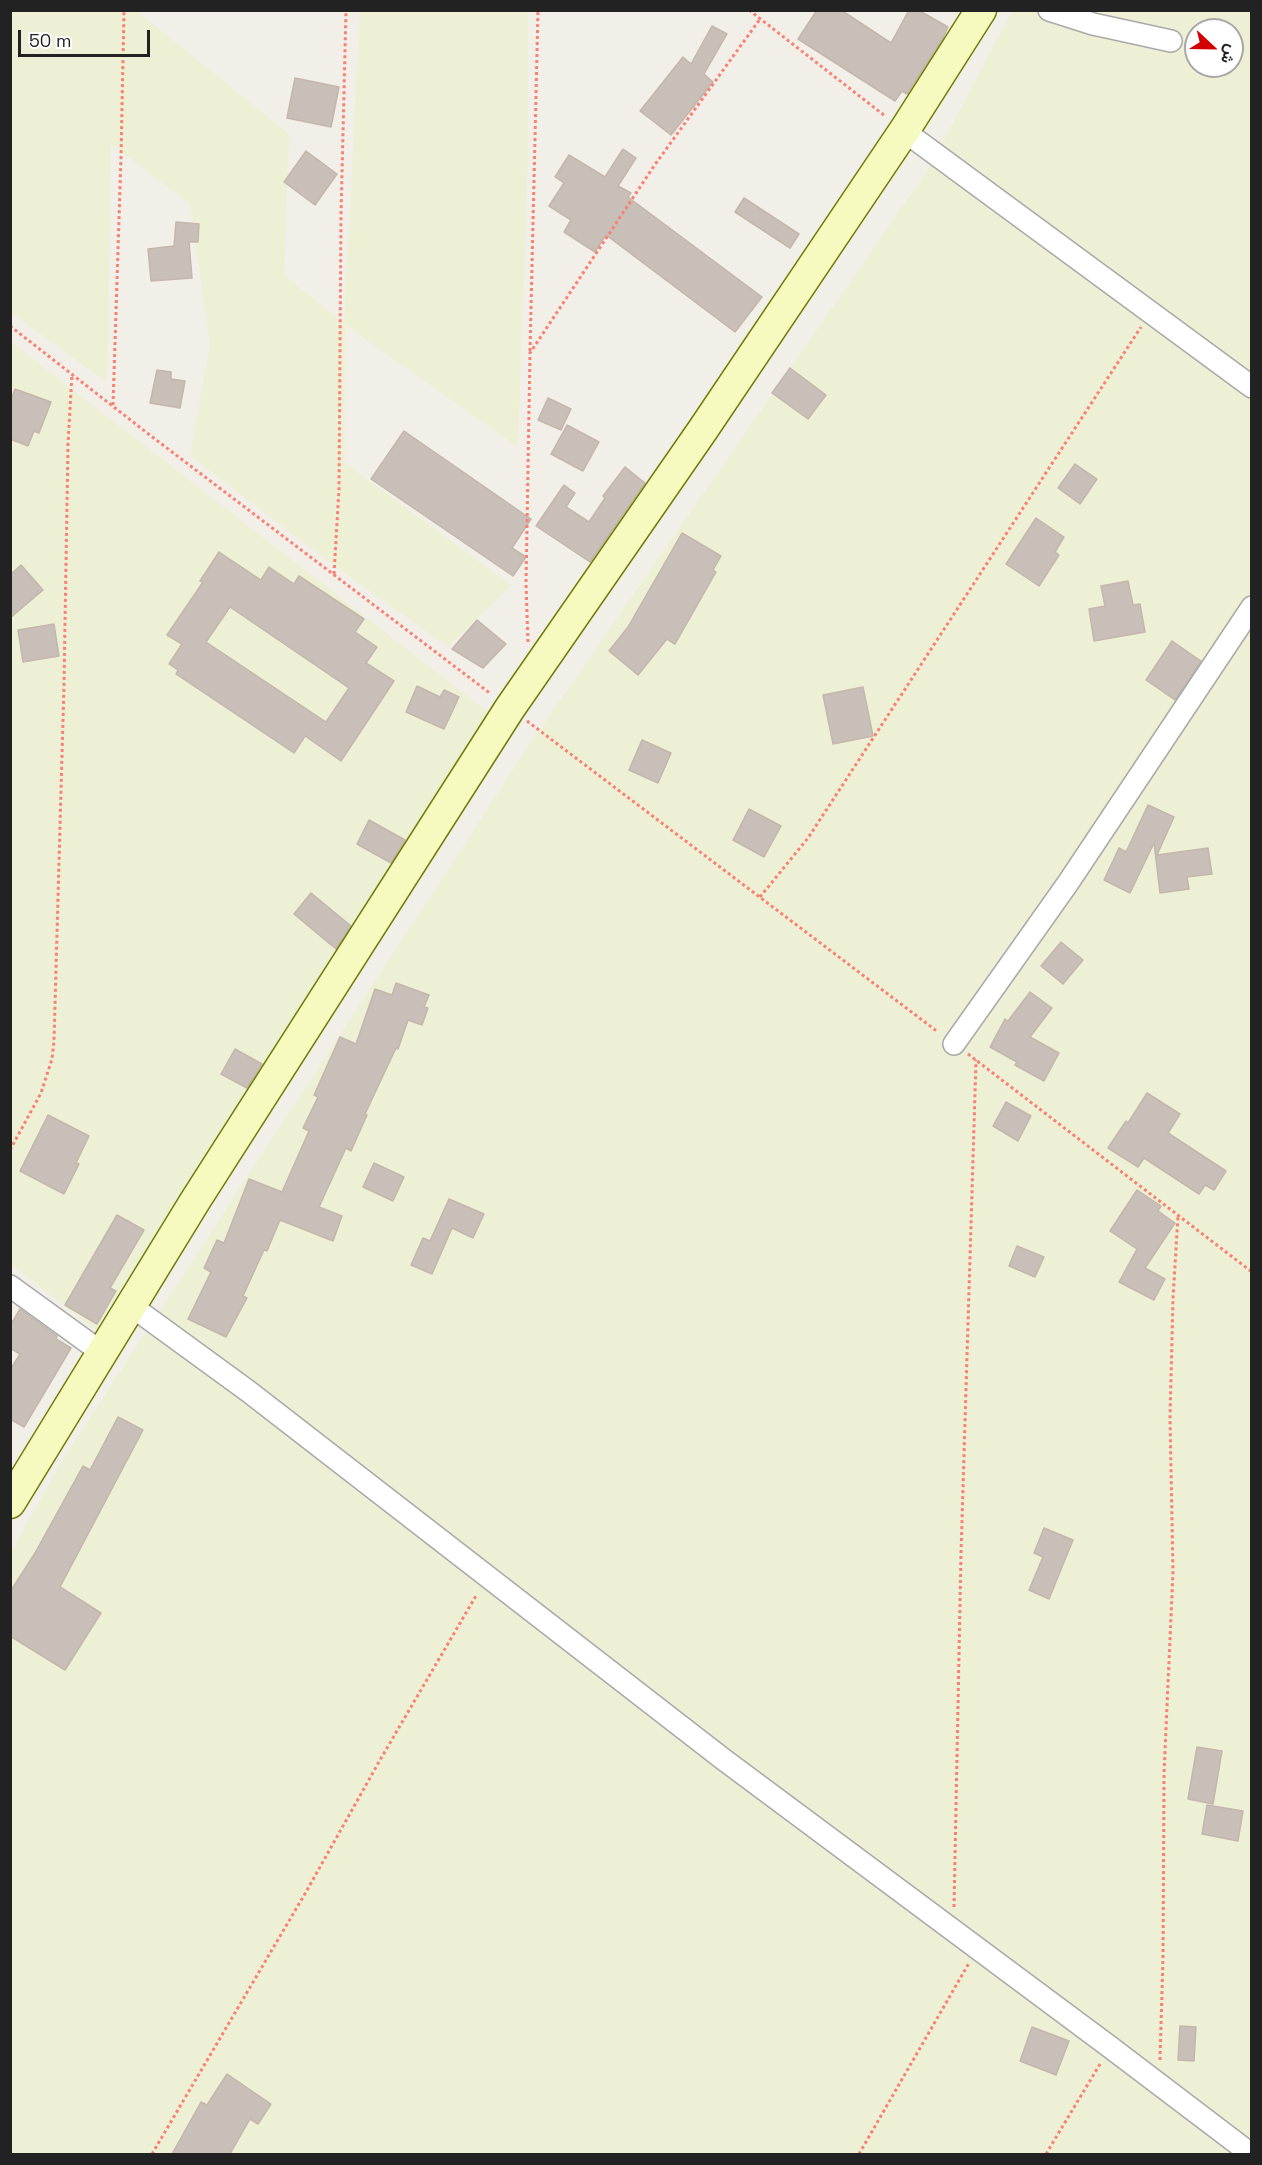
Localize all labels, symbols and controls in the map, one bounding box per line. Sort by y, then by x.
scale bar [21,18,153,56]
north arrow [1184,18,1244,78]
text: 50 m [29,29,71,52]
text: ش [1216,41,1243,67]

